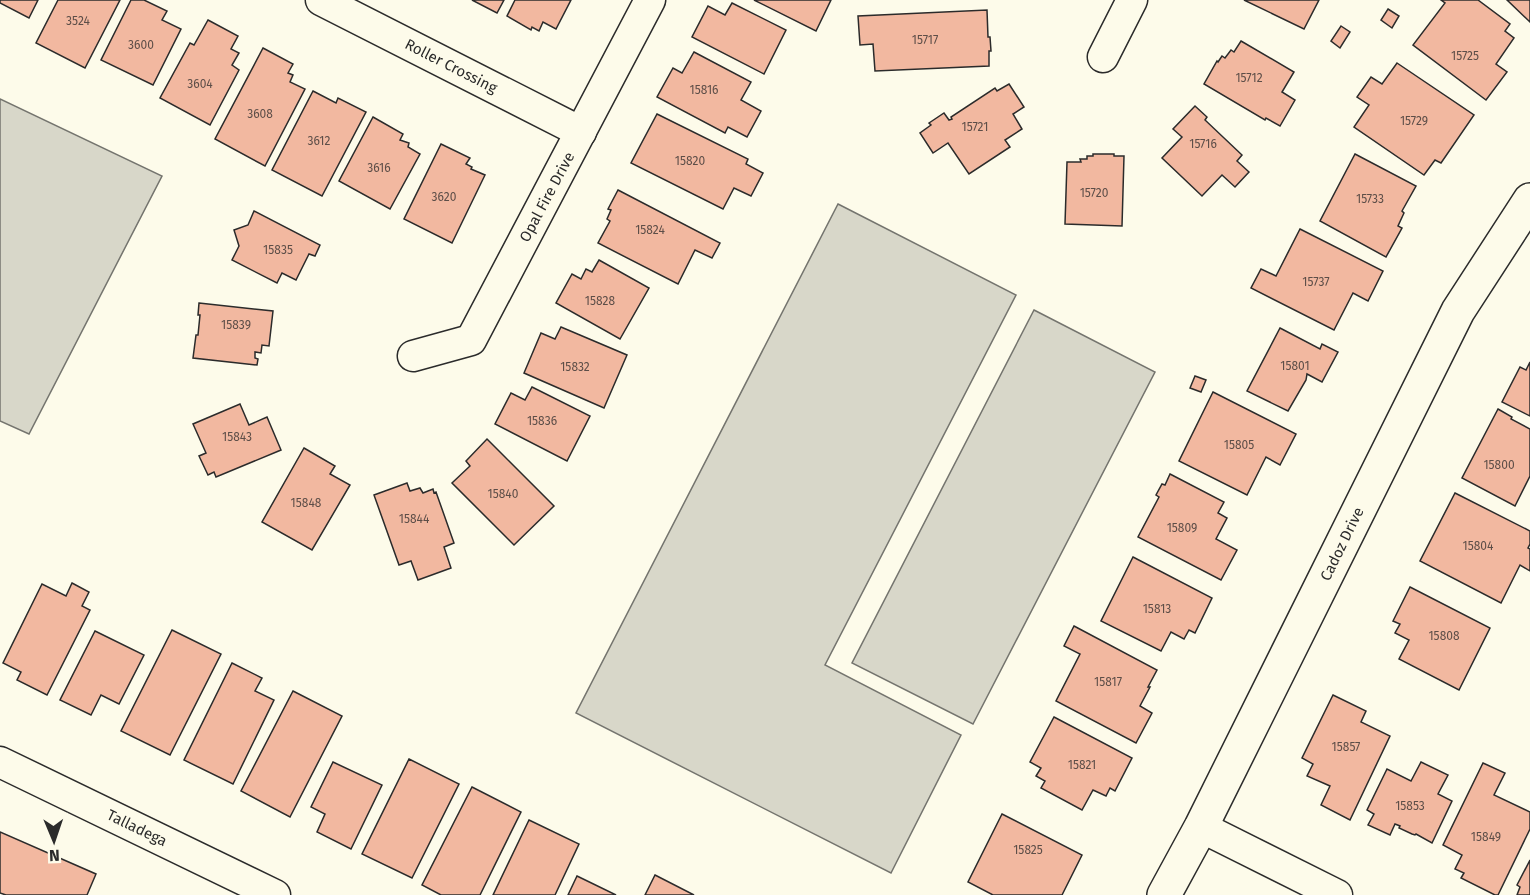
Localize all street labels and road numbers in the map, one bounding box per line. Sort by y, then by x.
street label: Roller Crossing [402,35,500,97]
street label: Opal Fire Drive [516,149,578,245]
street label: Cadoz Drive [1316,504,1368,584]
street label: Talladega [104,806,170,850]

